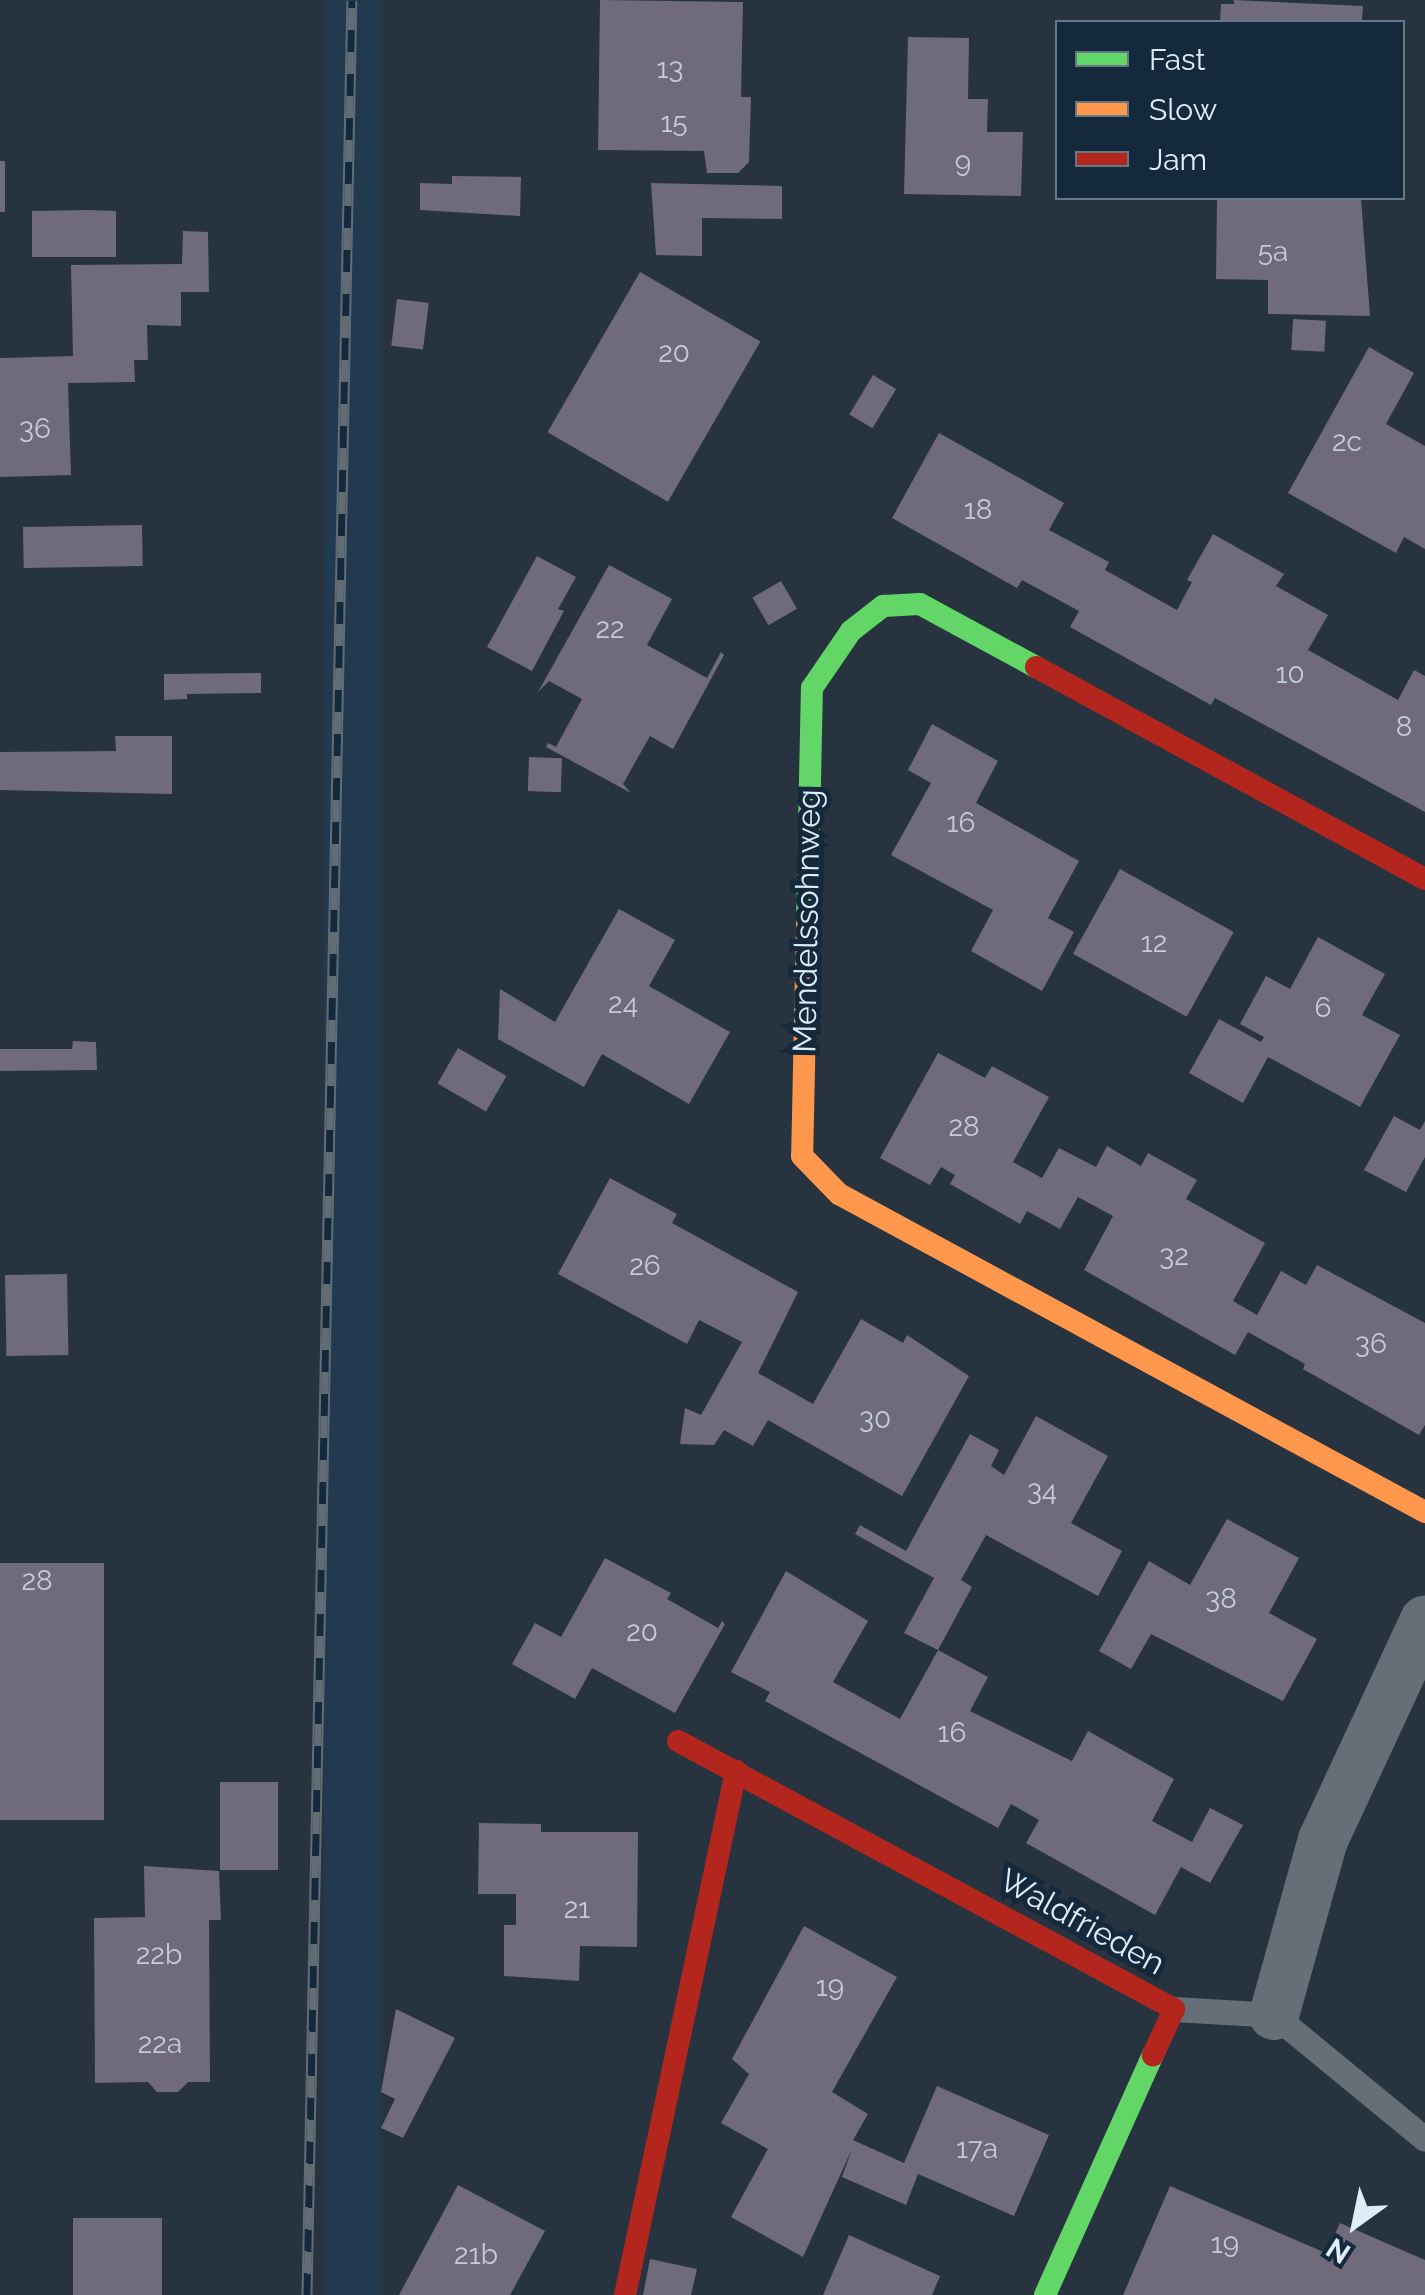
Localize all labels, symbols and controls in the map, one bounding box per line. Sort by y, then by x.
legend [1055,20,1405,200]
text: Fast [1149,42,1206,77]
house number: 13 [657,52,683,86]
text: Slow [1149,92,1217,127]
house number: 15 [660,106,688,140]
text: Jam [1149,142,1207,177]
house number: 9 [955,146,971,180]
house number: 5a [1258,235,1288,269]
house number: 20 [658,336,690,370]
house number: 36 [19,412,51,446]
house number: 2c [1332,425,1362,459]
house number: 18 [964,493,992,527]
house number: 22 [595,612,625,646]
house number: 10 [1275,657,1305,691]
house number: 8 [1396,710,1412,744]
street label: Mendelssohnweg [786,789,828,1053]
house number: 16 [947,806,975,840]
house number: 12 [1141,926,1167,960]
house number: 24 [608,987,638,1021]
house number: 6 [1315,991,1331,1025]
house number: 28 [948,1110,980,1144]
house number: 32 [1159,1239,1189,1273]
house number: 26 [629,1249,661,1283]
house number: 36 [1355,1327,1387,1361]
house number: 30 [859,1402,891,1436]
house number: 34 [1027,1474,1057,1508]
house number: 28 [21,1564,53,1598]
house number: 38 [1205,1582,1237,1616]
house number: 20 [626,1615,658,1649]
house number: 16 [938,1716,966,1750]
street label: Waldfrieden [993,1861,1171,1983]
house number: 21 [564,1892,590,1926]
house number: 22b [136,1938,182,1972]
house number: 19 [816,1970,844,2004]
house number: 22a [138,2027,182,2061]
house number: 17a [956,2132,998,2166]
north arrow [1305,2175,1405,2275]
house number: 19 [1211,2227,1239,2261]
text: N [1320,2231,1356,2270]
house number: 21b [454,2238,498,2272]

